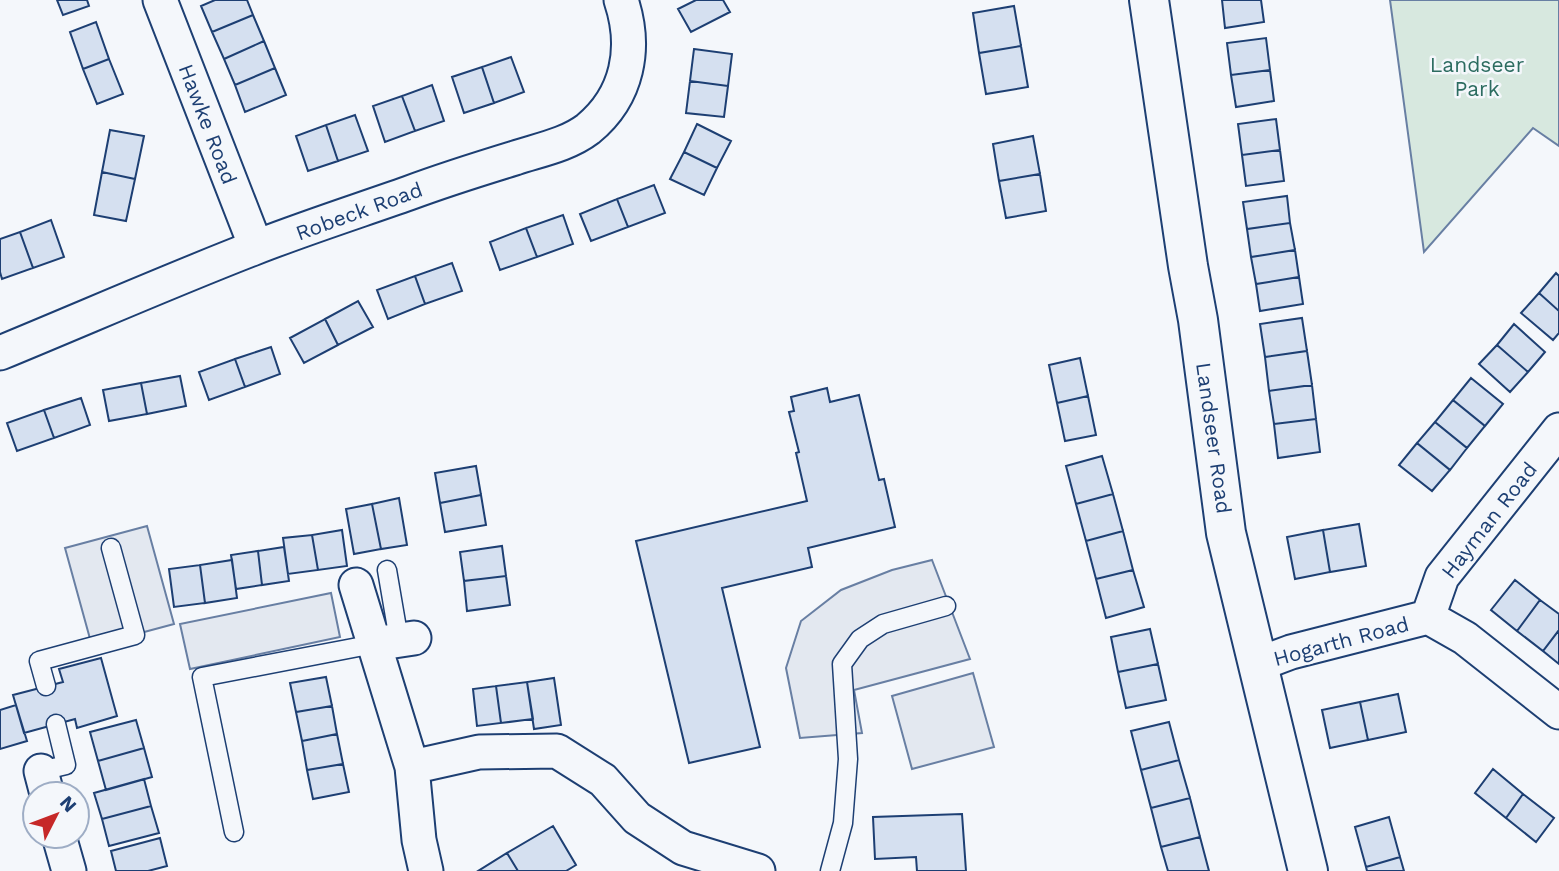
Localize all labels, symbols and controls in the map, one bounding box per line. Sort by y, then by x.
park label: Landseer Park [1430,52,1525,101]
street label: Hawke Road [174,60,242,188]
street label: Robeck Road [292,176,426,246]
street label: Landseer Road [1191,361,1237,515]
street label: Hayman Road [1436,457,1542,583]
street label: Hogarth Road [1271,611,1411,671]
north arrow [21,780,91,850]
text: N [55,791,82,817]

